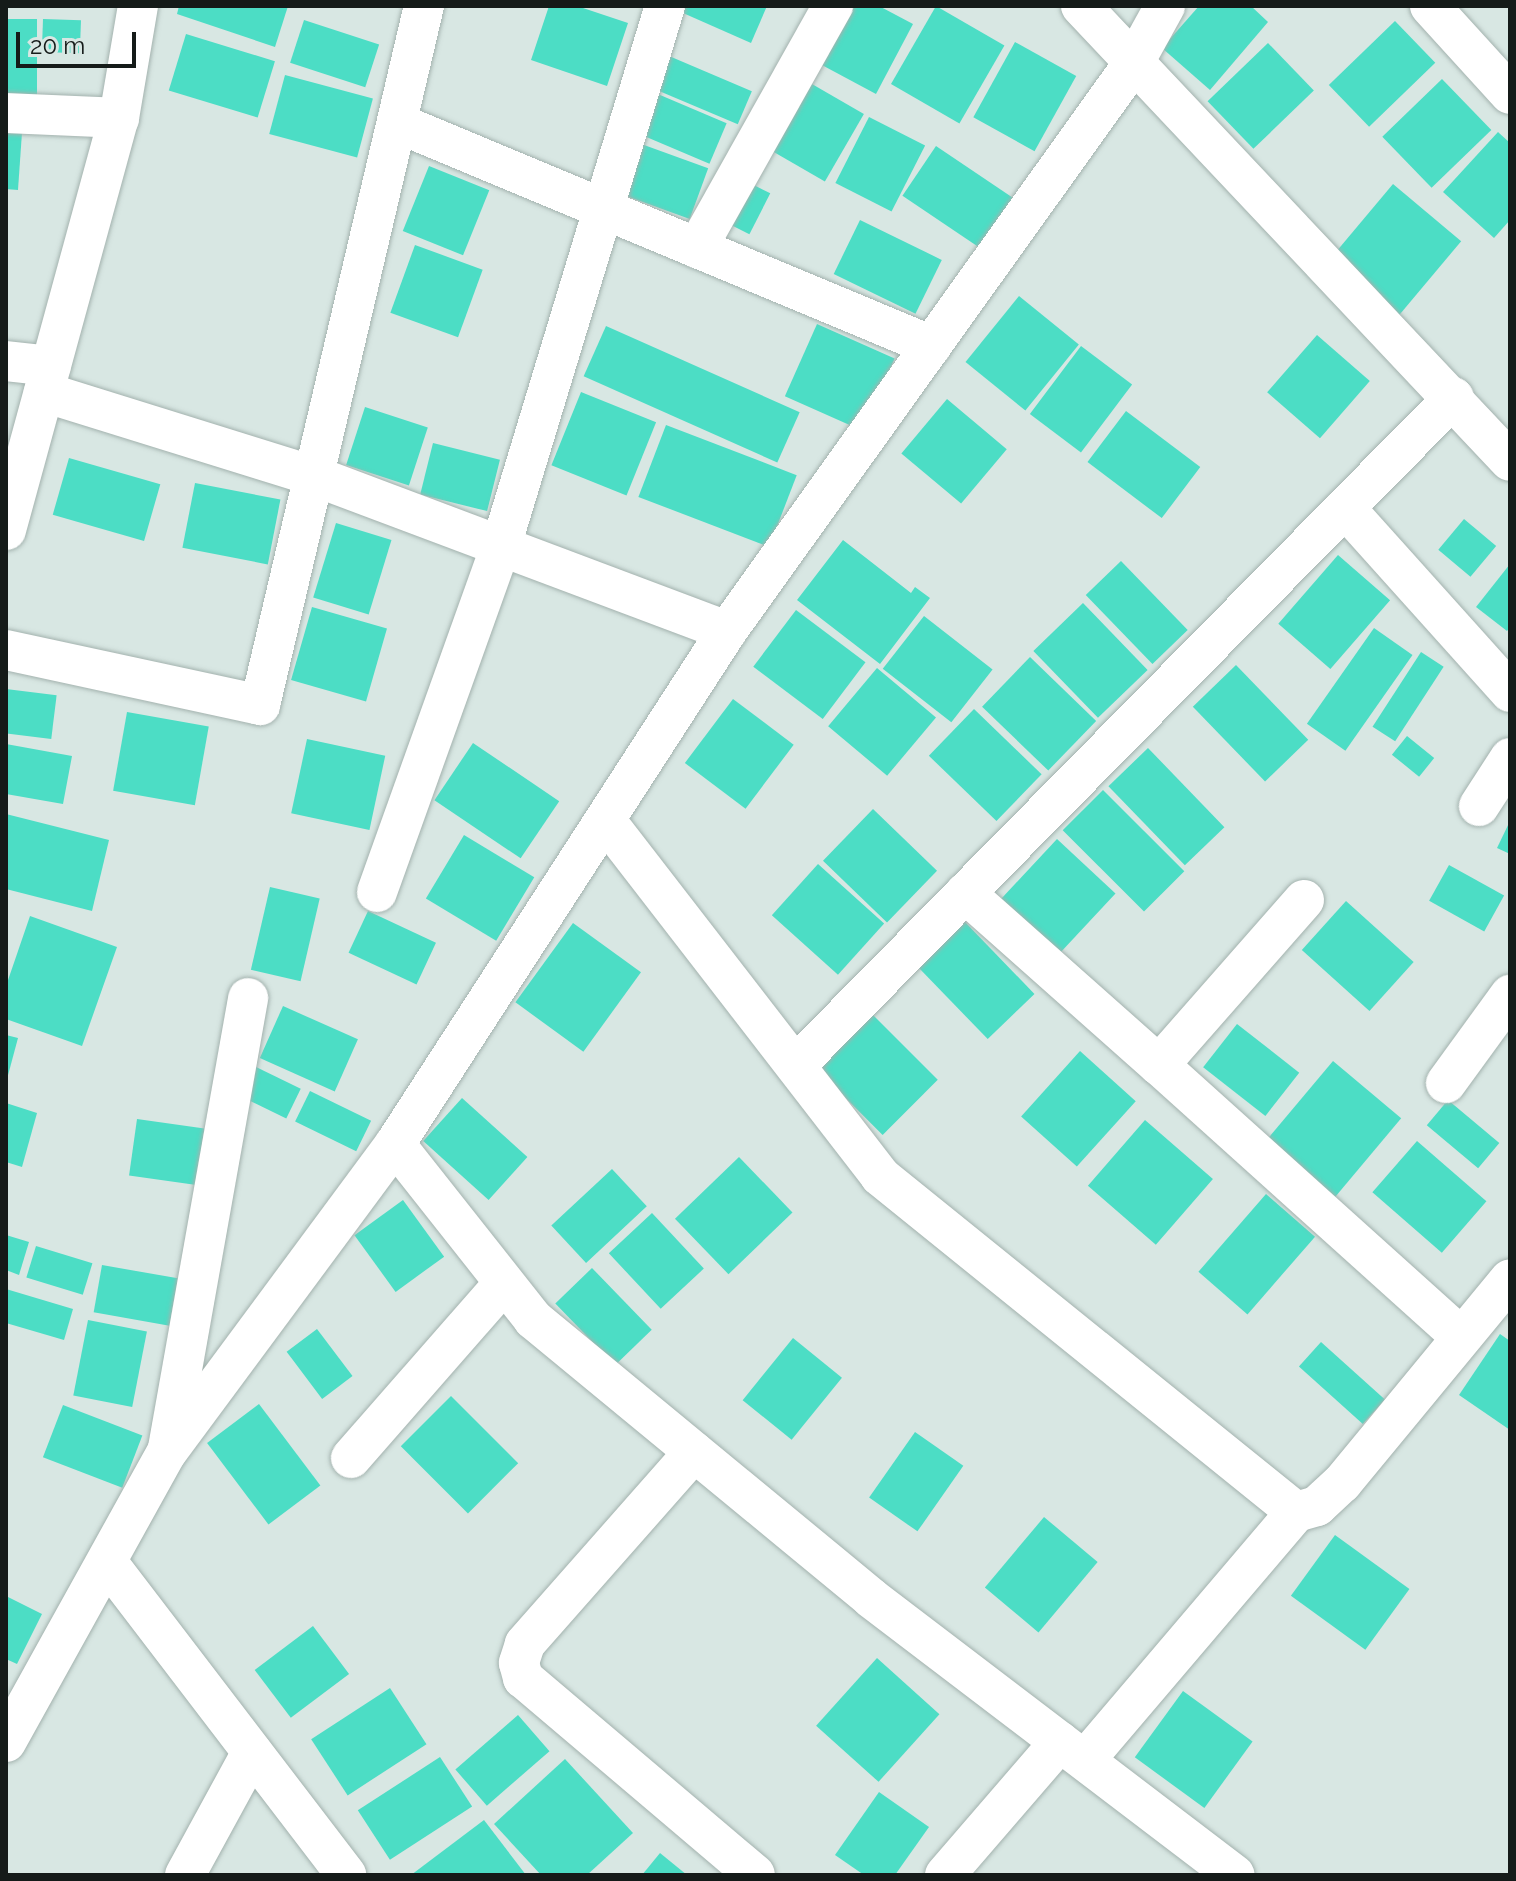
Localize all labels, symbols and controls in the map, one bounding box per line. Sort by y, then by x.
scale bar [20,16,140,66]
text: 20 m [30,31,85,60]

